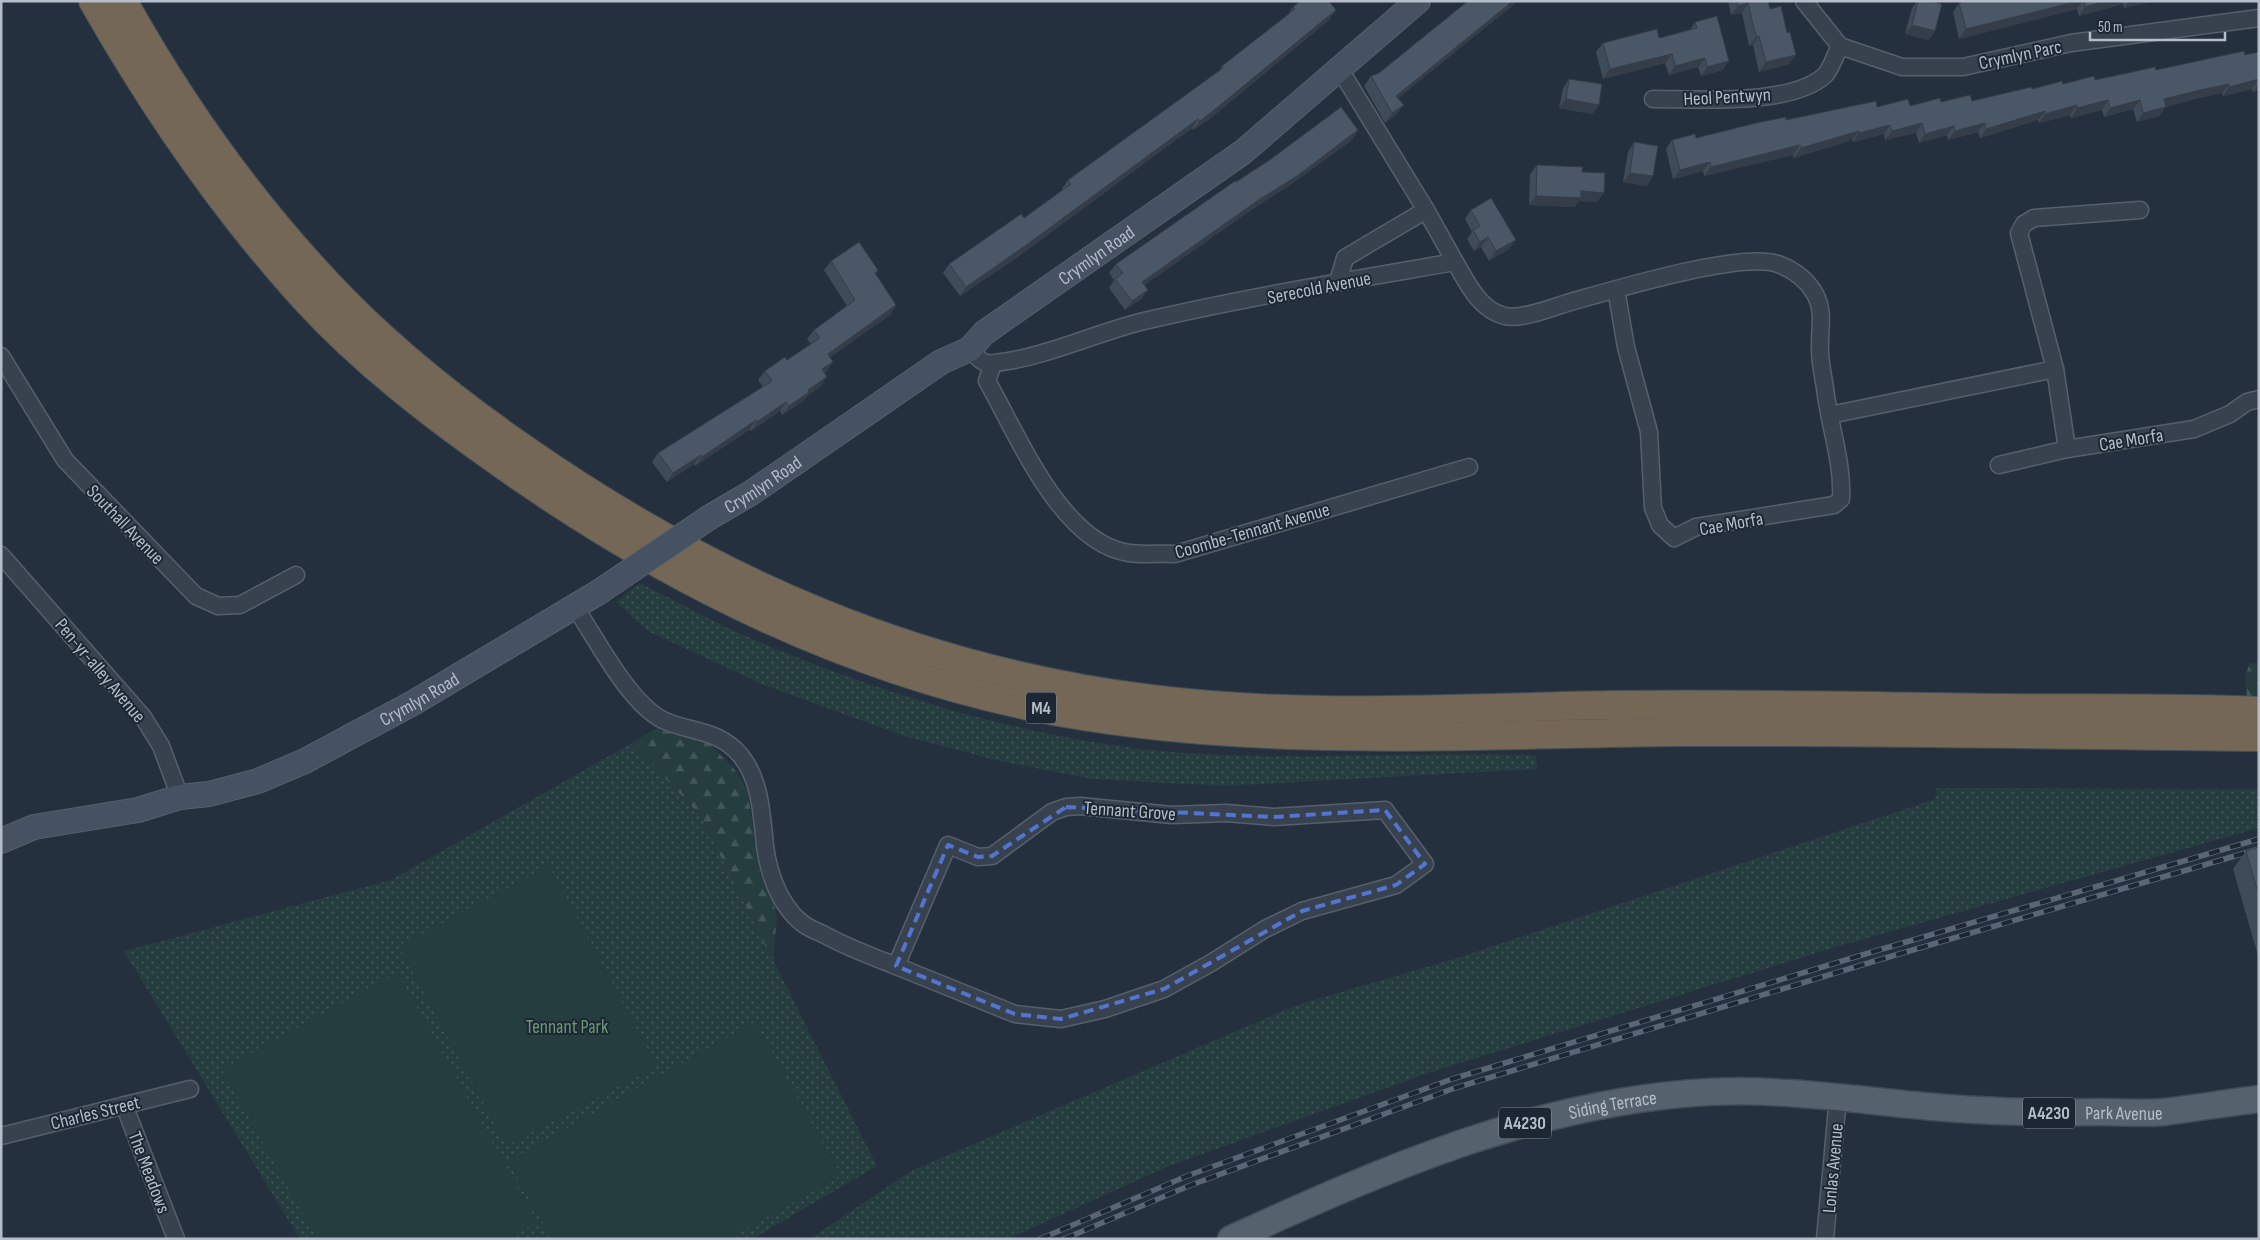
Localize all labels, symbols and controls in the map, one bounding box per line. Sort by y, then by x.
scale bar [2090,10,2225,42]
text: 50 m [2098,18,2123,37]
street label: Crymlyn Parc [1977,35,2064,75]
street label: Heol Pentwyn [1683,84,1771,111]
street label: Crymlyn Road [1054,221,1140,291]
street label: Serecold Avenue [1266,267,1373,310]
street label: Cae Morfa [2098,424,2165,457]
street label: Crymlyn Road [720,452,807,519]
street label: Southall Avenue [81,480,169,570]
street label: Coombe-Tennant Avenue [1172,498,1332,565]
street label: Cae Morfa [1698,508,1765,541]
street label: Pen-yr-alley Avenue [50,614,150,728]
street label: Crymlyn Road [376,668,464,732]
road number: M4 [1026,692,1056,724]
street label: Tennant Grove [1083,797,1177,826]
park label: Tennant Park [526,1016,609,1039]
street label: Siding Terrace [1567,1087,1658,1125]
street label: Charles Street [48,1091,143,1136]
road number: A4230 [2023,1098,2075,1128]
street label: Park Avenue [2085,1102,2163,1126]
road number: A4230 [1499,1108,1551,1138]
street label: Lonlas Avenue [1818,1122,1849,1214]
street label: The Meadows [122,1128,175,1217]

